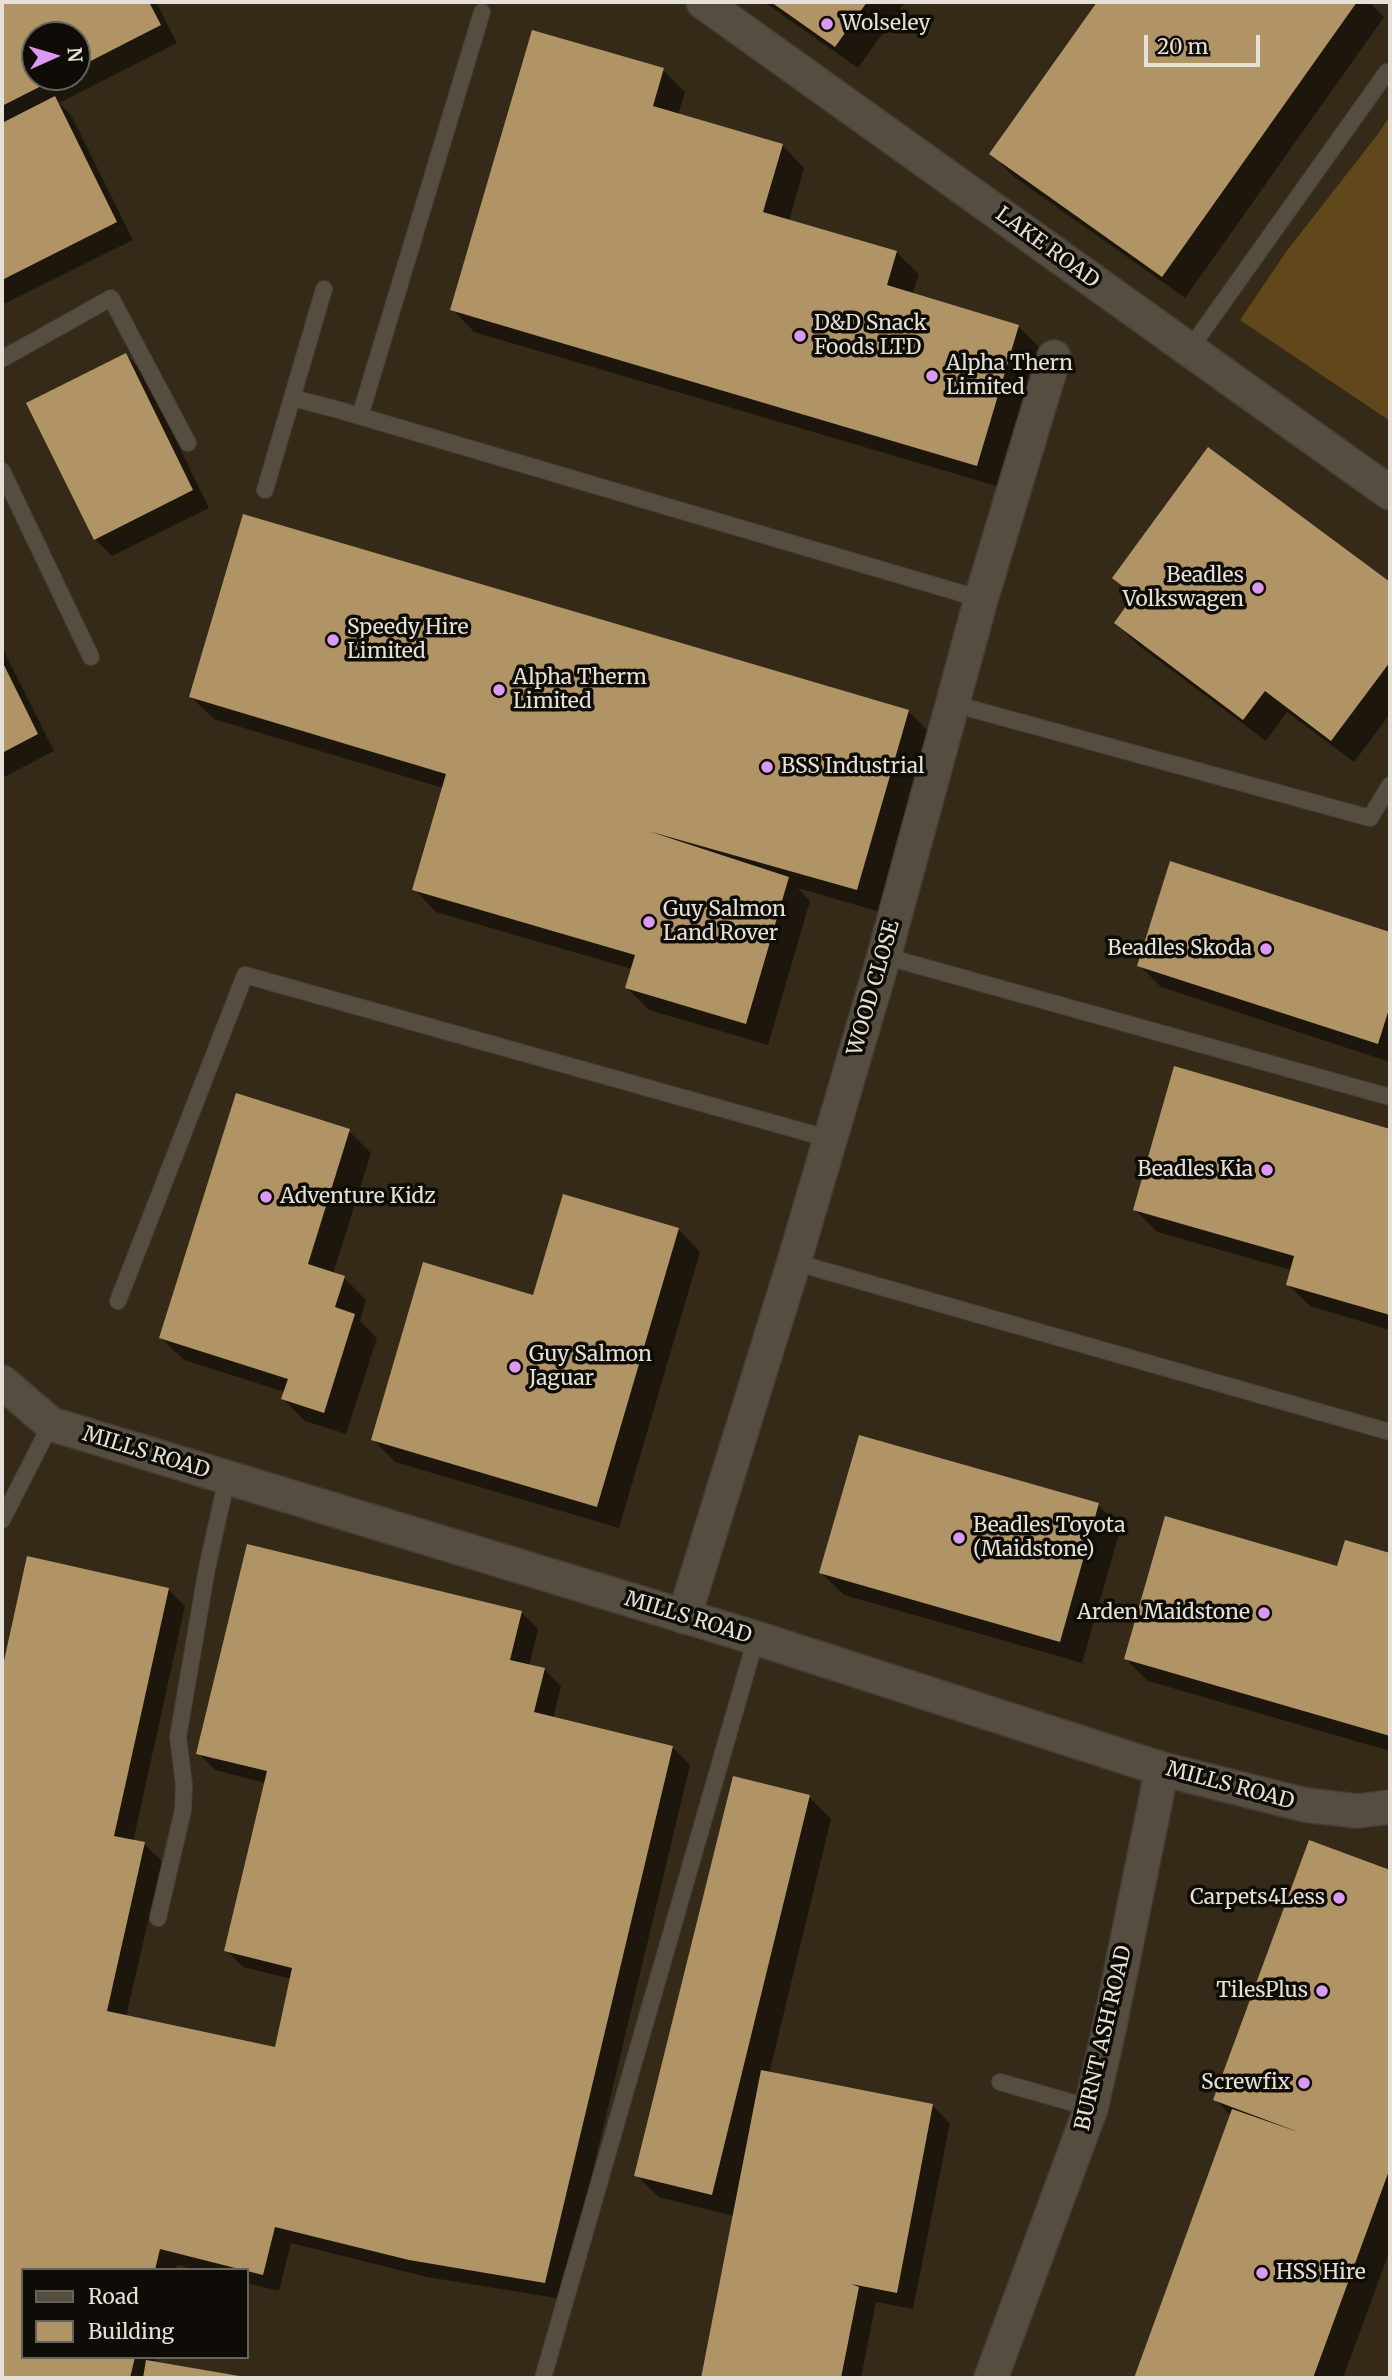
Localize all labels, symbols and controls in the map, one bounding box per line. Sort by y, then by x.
place label: Wolseley [841,11,931,37]
marker: Wolseley [819,16,835,32]
north arrow [21,21,91,91]
scale bar [1147,21,1262,65]
text: 20 m [1157,33,1208,60]
text: N [62,46,87,63]
street label: LAKE ROAD [990,202,1104,294]
place label: D&D Snack Foods LTD [814,311,927,361]
marker: D&D Snack Foods LTD [792,328,808,344]
place label: Alpha Thern Limited [946,351,1073,401]
marker: Alpha Thern Limited [924,368,940,384]
place label: Beadles Volkswagen [1123,563,1244,613]
marker: Beadles Volkswagen [1250,580,1266,596]
place label: Speedy Hire Limited [347,615,469,665]
marker: Speedy Hire Limited [325,632,341,648]
place label: Alpha Therm Limited [513,665,647,715]
marker: Alpha Therm Limited [491,682,507,698]
place label: BSS Industrial [781,754,925,780]
marker: BSS Industrial [759,759,775,775]
place label: Guy Salmon Land Rover [663,897,786,947]
marker: Guy Salmon Land Rover [641,914,657,930]
street label: WOOD CLOSE [843,917,905,1059]
place label: Beadles Skoda [1107,936,1252,962]
marker: Beadles Skoda [1258,941,1274,957]
place label: Beadles Kia [1137,1157,1253,1183]
marker: Beadles Kia [1259,1162,1275,1178]
place label: Adventure Kidz [280,1184,436,1210]
marker: Adventure Kidz [258,1189,274,1205]
place label: Guy Salmon Jaguar [529,1342,652,1392]
marker: Guy Salmon Jaguar [507,1359,523,1375]
street label: MILLS ROAD [79,1422,213,1484]
place label: Beadles Toyota (Maidstone) [973,1513,1125,1563]
marker: Beadles Toyota (Maidstone) [951,1530,967,1546]
street label: MILLS ROAD [621,1587,755,1649]
place label: Arden Maidstone [1077,1600,1250,1626]
marker: Arden Maidstone [1256,1605,1272,1621]
street label: MILLS ROAD [1163,1757,1297,1815]
place label: Carpets4Less [1190,1885,1325,1911]
marker: Carpets4Less [1331,1890,1347,1906]
street label: BURNT ASH ROAD [1070,1943,1138,2133]
place label: TilesPlus [1216,1978,1308,2004]
marker: TilesPlus [1314,1983,1330,1999]
place label: Screwfix [1201,2070,1290,2096]
marker: Screwfix [1296,2075,1312,2091]
place label: HSS Hire [1276,2260,1366,2286]
marker: HSS Hire [1254,2265,1270,2281]
legend [21,2268,248,2359]
text: Road [88,2283,139,2310]
text: Building [88,2318,174,2345]

